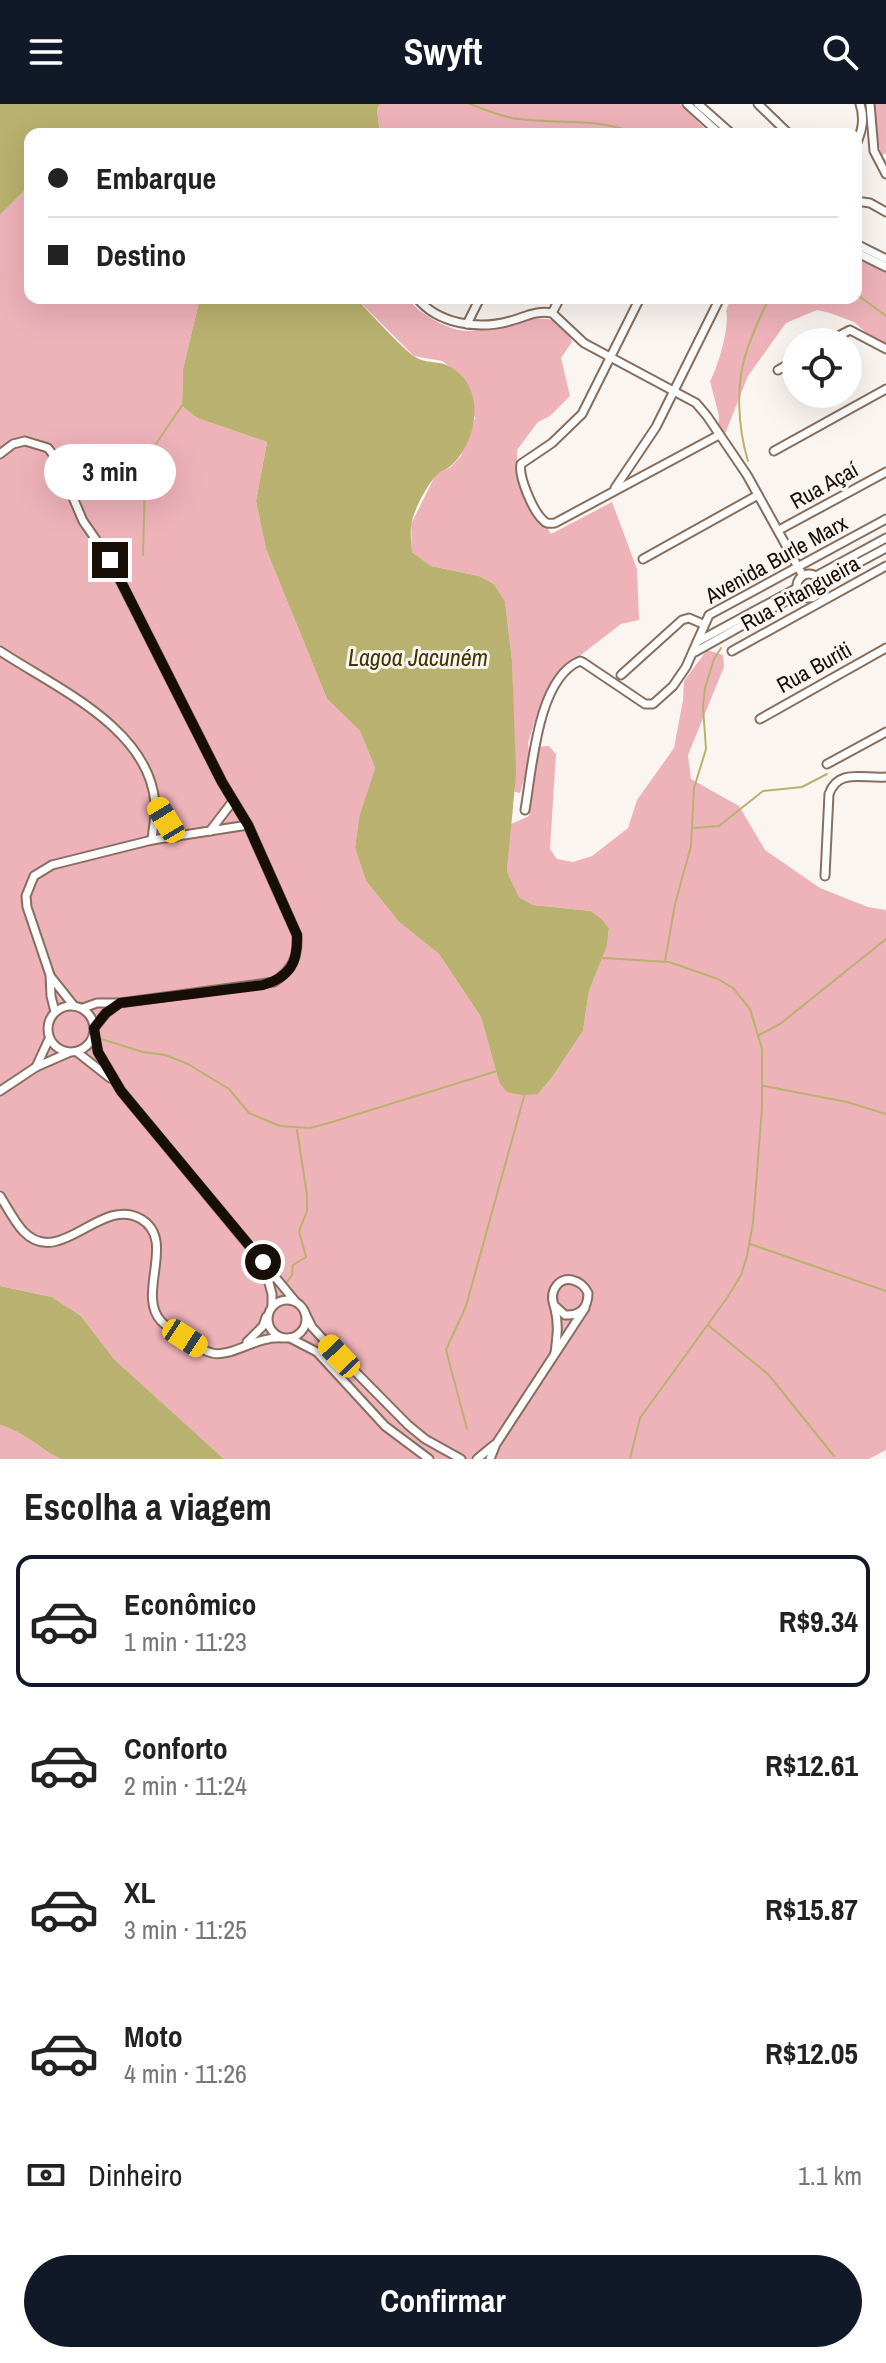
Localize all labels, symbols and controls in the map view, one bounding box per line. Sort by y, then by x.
text: Swyft [404,28,482,76]
icon: menu [24,30,68,74]
icon: search [818,30,862,74]
text: Embarque [96,158,216,198]
text: Destino [96,235,186,275]
map controls [782,328,862,408]
button: locate [782,328,862,408]
callout: 3 min [44,444,176,500]
text: 3 min [82,454,138,489]
street label: Rua Açaí [785,454,864,516]
street label: Avenida Burle Marx [699,508,852,611]
route end [92,542,128,578]
street label: Rua Pitangueira [735,548,865,638]
street label: Rua Buriti [771,634,857,700]
water label: Lagoa Jacuném [348,641,488,673]
car [143,793,189,847]
route start [245,1244,281,1280]
car [158,1315,212,1361]
car [314,1330,364,1382]
text: Escolha a viagem [24,1483,272,1531]
text: Econômico [124,1584,257,1624]
icon: car [28,1585,100,1657]
text: R$9.34 [779,1601,858,1641]
text: 1 min · 11:23 [124,1624,247,1659]
text: Conforto [124,1728,228,1768]
icon: car [28,1729,100,1801]
text: R$12.61 [765,1745,858,1785]
text: 2 min · 11:24 [124,1768,247,1803]
text: XL [124,1872,155,1912]
icon: car [28,1873,100,1945]
text: R$15.87 [765,1889,858,1929]
text: 3 min · 11:25 [124,1912,247,1947]
text: Moto [124,2016,183,2056]
icon: car [28,2017,100,2089]
text: R$12.05 [765,2033,858,2073]
text: 4 min · 11:26 [124,2056,247,2091]
icon: cash [24,2153,68,2197]
text: Dinheiro [88,2155,182,2195]
text: 1.1 km [798,2158,862,2193]
button: Confirmar [24,2255,862,2347]

